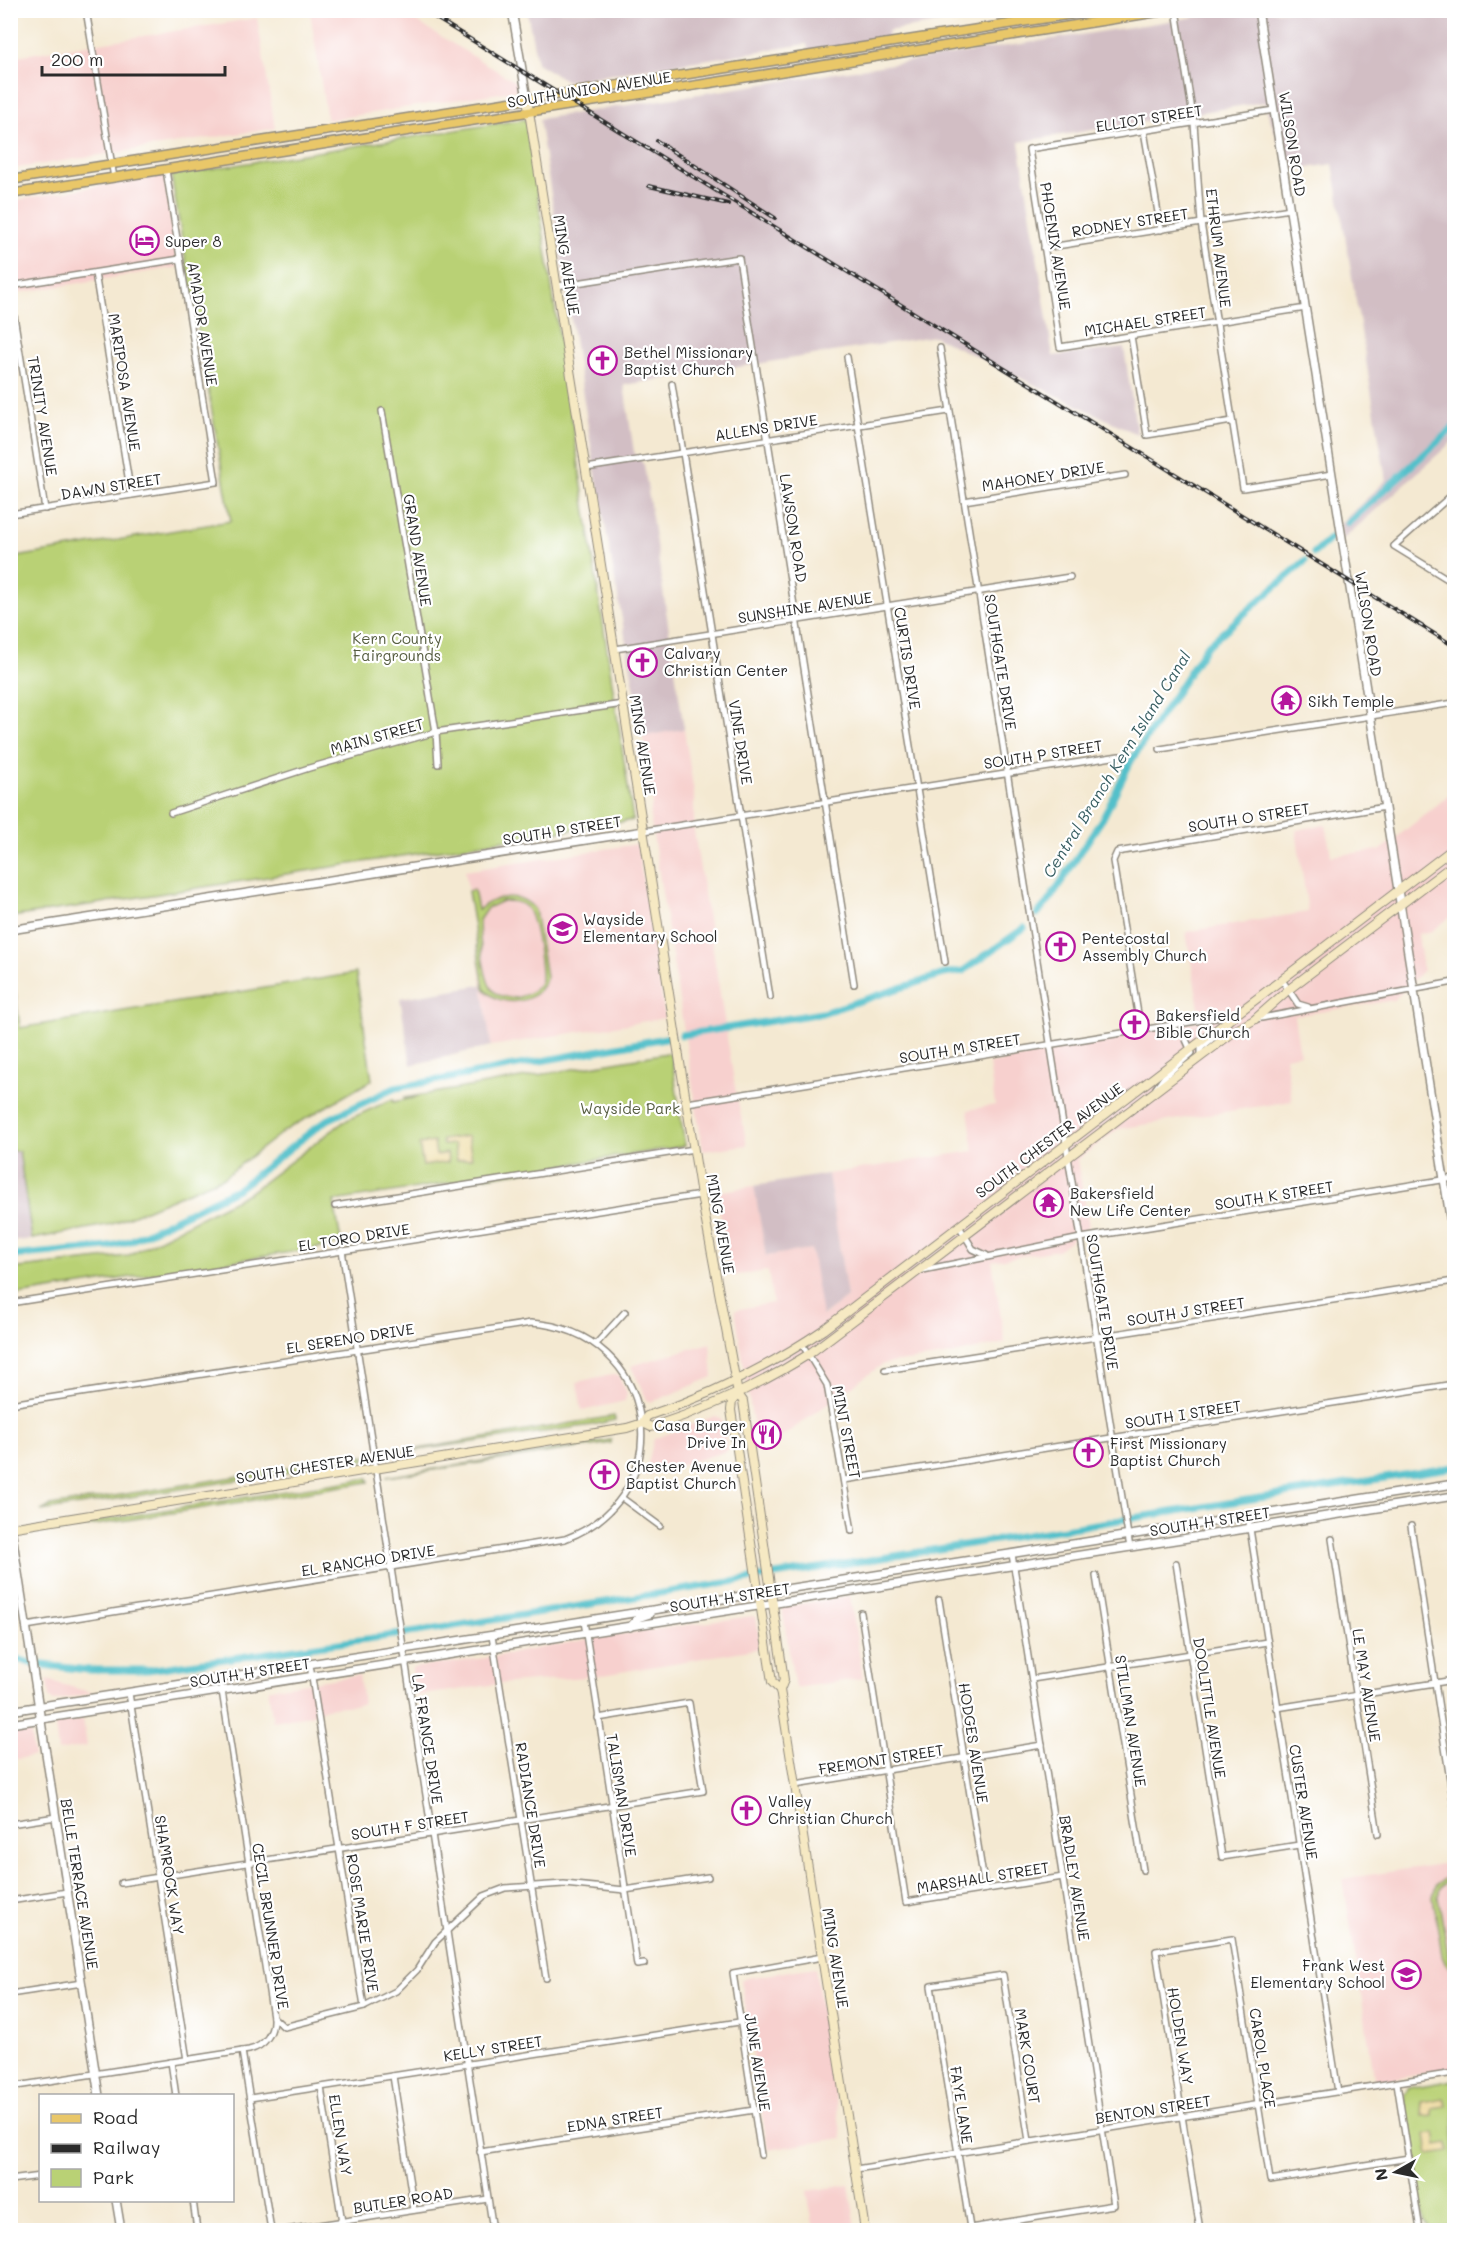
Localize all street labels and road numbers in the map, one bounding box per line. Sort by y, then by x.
street label: SOUTH UNION AVENUE [506,66,673,112]
street label: WILSON ROAD [1275,90,1311,198]
street label: ELLIOT STREET [1094,100,1204,136]
street label: PHOENIX AVENUE [1036,181,1076,312]
street label: ETHRUM AVENUE [1202,187,1236,309]
street label: RODNEY STREET [1070,203,1190,241]
street label: MING AVENUE [549,213,585,317]
street label: AMADOR AVENUE [183,261,223,388]
street label: MICHAEL STREET [1082,301,1208,341]
street label: MARIPOSA AVENUE [104,312,146,453]
street label: TRINITY AVENUE [24,355,62,478]
street label: ALLENS DRIVE [713,409,819,445]
street label: MAHONEY DRIVE [980,456,1106,496]
street label: DAWN STREET [59,468,163,504]
street label: LAWSON ROAD [776,472,812,584]
street label: GRAND AVENUE [399,492,437,608]
street label: WILSON ROAD [1351,570,1387,678]
street label: SUNSHINE AVENUE [736,586,874,627]
street label: SOUTHGATE DRIVE [980,593,1022,732]
street label: CURTIS DRIVE [890,605,926,711]
street label: MING AVENUE [625,693,661,797]
street label: VINE DRIVE [724,698,758,786]
street label: MAIN STREET [328,713,426,759]
street label: SOUTH P STREET [982,735,1104,773]
street label: SOUTH O STREET [1187,798,1311,836]
street label: SOUTH P STREET [501,811,623,849]
street label: SOUTH M STREET [898,1029,1022,1067]
street label: SOUTH CHESTER AVENUE [971,1078,1127,1202]
street label: MING AVENUE [702,1172,740,1276]
street label: SOUTH K STREET [1213,1176,1335,1214]
street label: EL TORO DRIVE [297,1218,412,1256]
street label: SOUTHGATE DRIVE [1082,1233,1124,1372]
street label: SOUTH J STREET [1126,1292,1246,1330]
street label: EL SERENO DRIVE [285,1318,416,1358]
street label: MINT STREET [828,1384,866,1480]
street label: SOUTH I STREET [1123,1395,1243,1433]
street label: SOUTH CHESTER AVENUE [235,1440,416,1488]
street label: SOUTH H STREET [1148,1502,1272,1540]
street label: EL RANCHO DRIVE [300,1539,437,1580]
street label: SOUTH H STREET [668,1578,792,1616]
street label: LE MAY AVENUE [1348,1627,1386,1743]
street label: DOOLITTLE AVENUE [1189,1636,1231,1780]
street label: SOUTH H STREET [188,1653,312,1691]
street label: STILLMAN AVENUE [1111,1654,1151,1789]
street label: LA FRANCE DRIVE [408,1673,448,1806]
street label: HODGES AVENUE [955,1681,993,1805]
street label: TALISMAN DRIVE [602,1732,642,1858]
street label: FREMONT STREET [817,1739,945,1779]
street label: RADIANCE DRIVE [511,1741,551,1870]
street label: CUSTER AVENUE [1285,1743,1323,1862]
street label: BELLE TERRACE AVENUE [57,1797,103,1971]
street label: SOUTH F STREET [350,1806,470,1844]
street label: SHAMROCK WAY [151,1814,189,1936]
street label: BRADLEY AVENUE [1055,1814,1095,1943]
street label: CECIL BRUNNER DRIVE [248,1841,294,2011]
street label: ROSE MARIE DRIVE [342,1852,384,1994]
street label: MARSHALL STREET [915,1857,1051,1897]
street label: MING AVENUE [818,1906,854,2010]
street label: HOLDEN WAY [1163,1986,1199,2086]
street label: CAROL PLACE [1245,2006,1281,2110]
street label: MARK COURT [1011,2007,1045,2105]
street label: JUNE AVENUE [740,2012,776,2113]
street label: KELLY STREET [442,2030,544,2066]
street label: FAYE LANE [946,2065,978,2146]
street label: BENTON STREET [1094,2090,1212,2128]
street label: ELLEN WAY [325,2093,357,2177]
street label: EDNA STREET [565,2102,665,2136]
street label: BUTLER ROAD [352,2182,454,2218]

